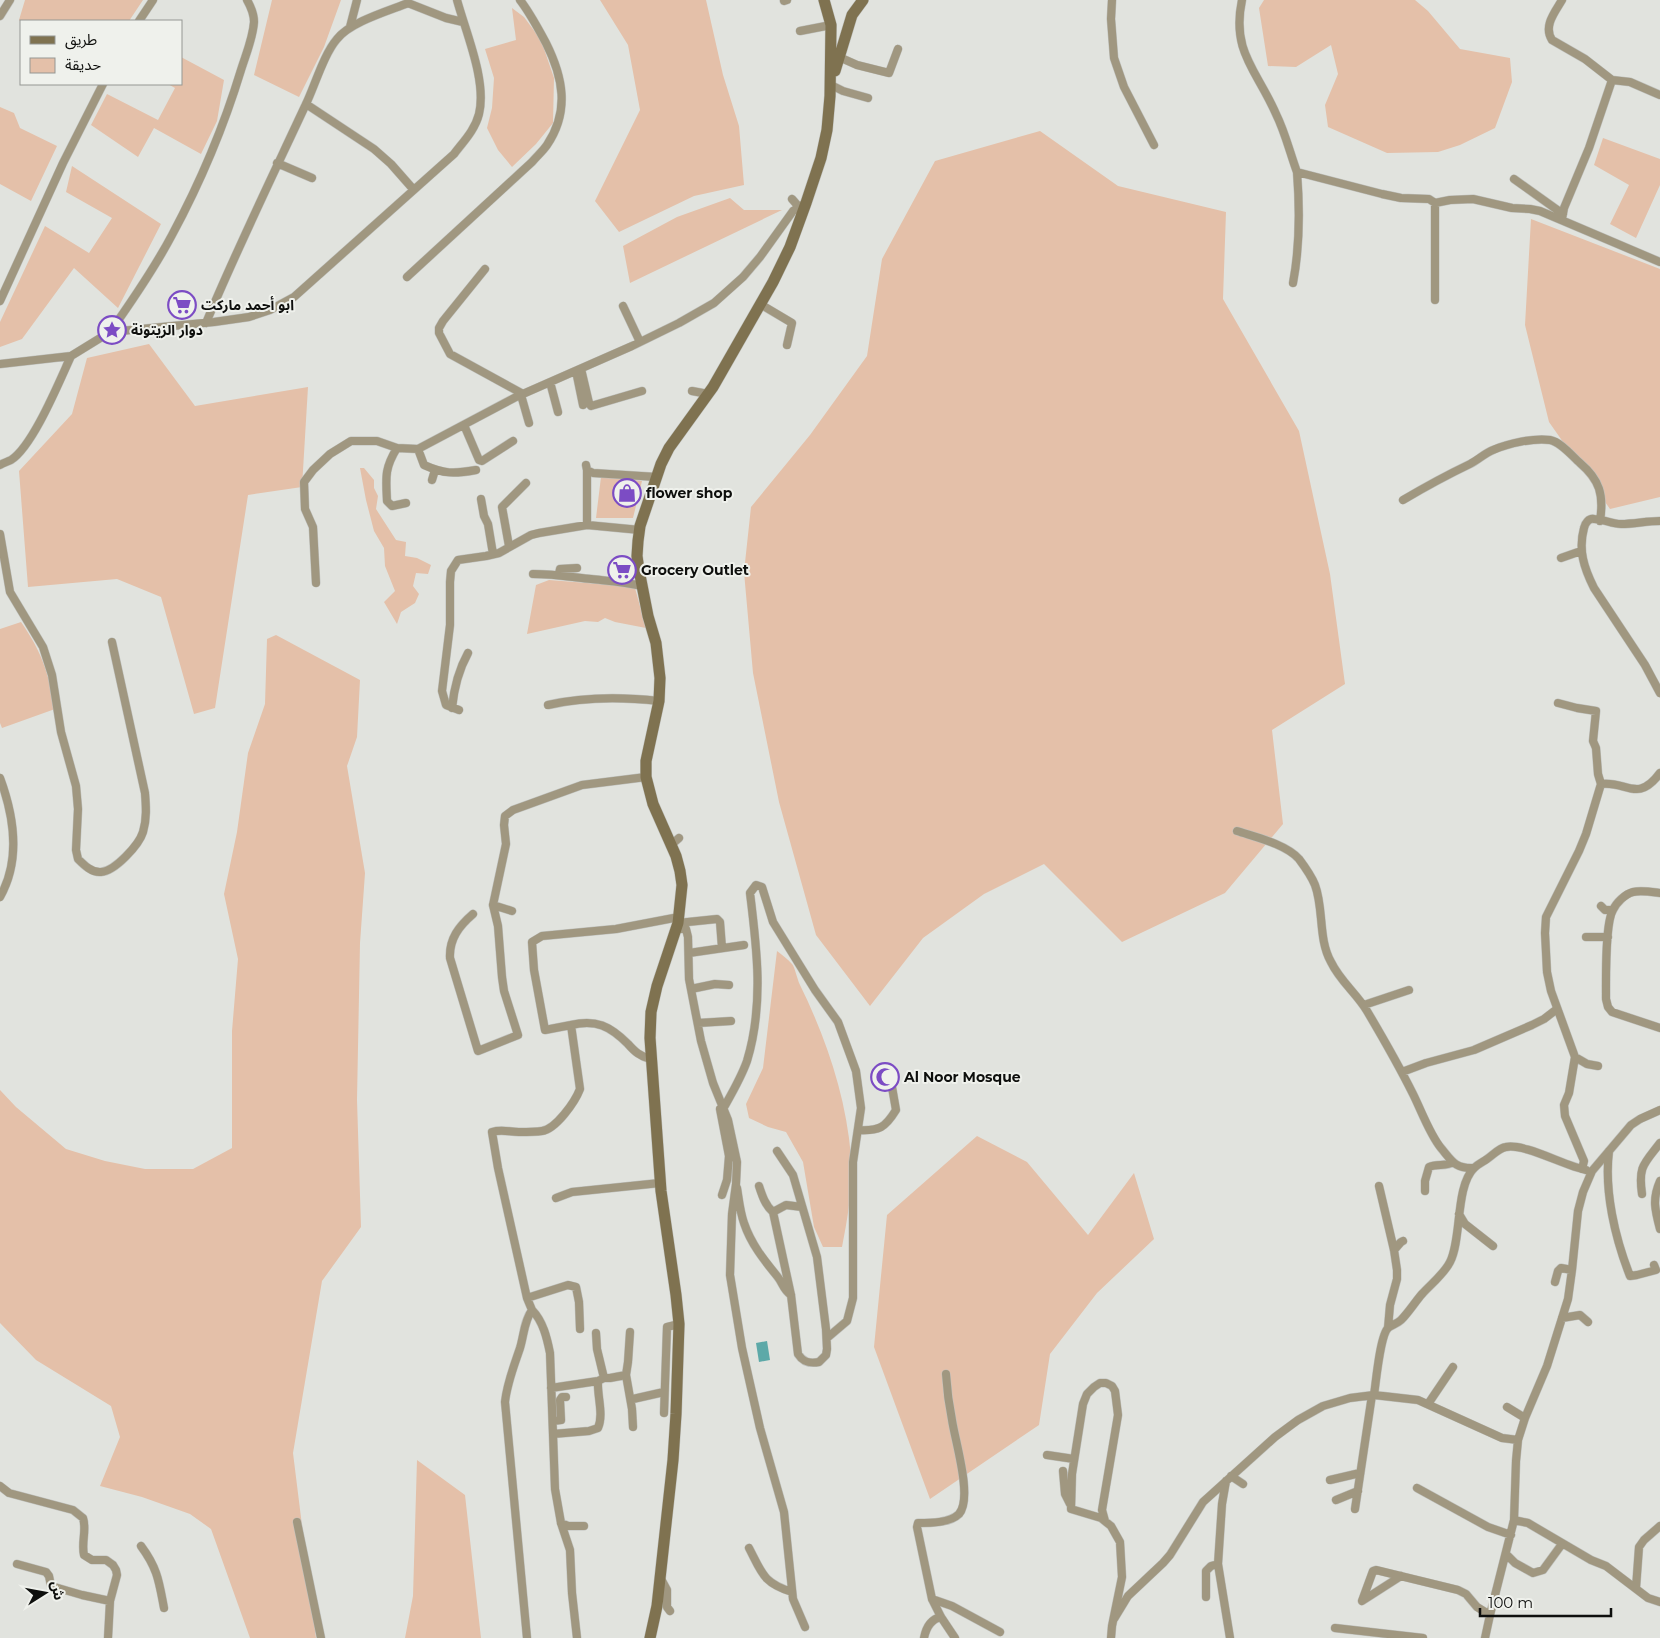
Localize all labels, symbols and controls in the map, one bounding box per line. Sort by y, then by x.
legend [20,20,182,85]
text: طريق [65,30,97,50]
text: حديقة [65,55,101,74]
supermarket icon: ابو أحمد ماركت [167,290,197,320]
place label: ابو أحمد ماركت [201,296,294,314]
place icon: دوار الزيتونة [97,315,127,345]
place label: دوار الزيتونة [131,321,203,339]
shop icon: flower shop [612,478,642,508]
place label: flower shop [646,484,733,502]
supermarket icon: Grocery Outlet [607,555,637,585]
place label: Grocery Outlet [641,561,749,579]
mosque icon: Al Noor Mosque [870,1062,900,1092]
place label: Al Noor Mosque [903,1068,1021,1086]
north arrow [20,1568,70,1618]
text: ش [47,1579,68,1602]
scale bar [1480,1586,1611,1618]
text: 100 m [1488,1593,1533,1612]

